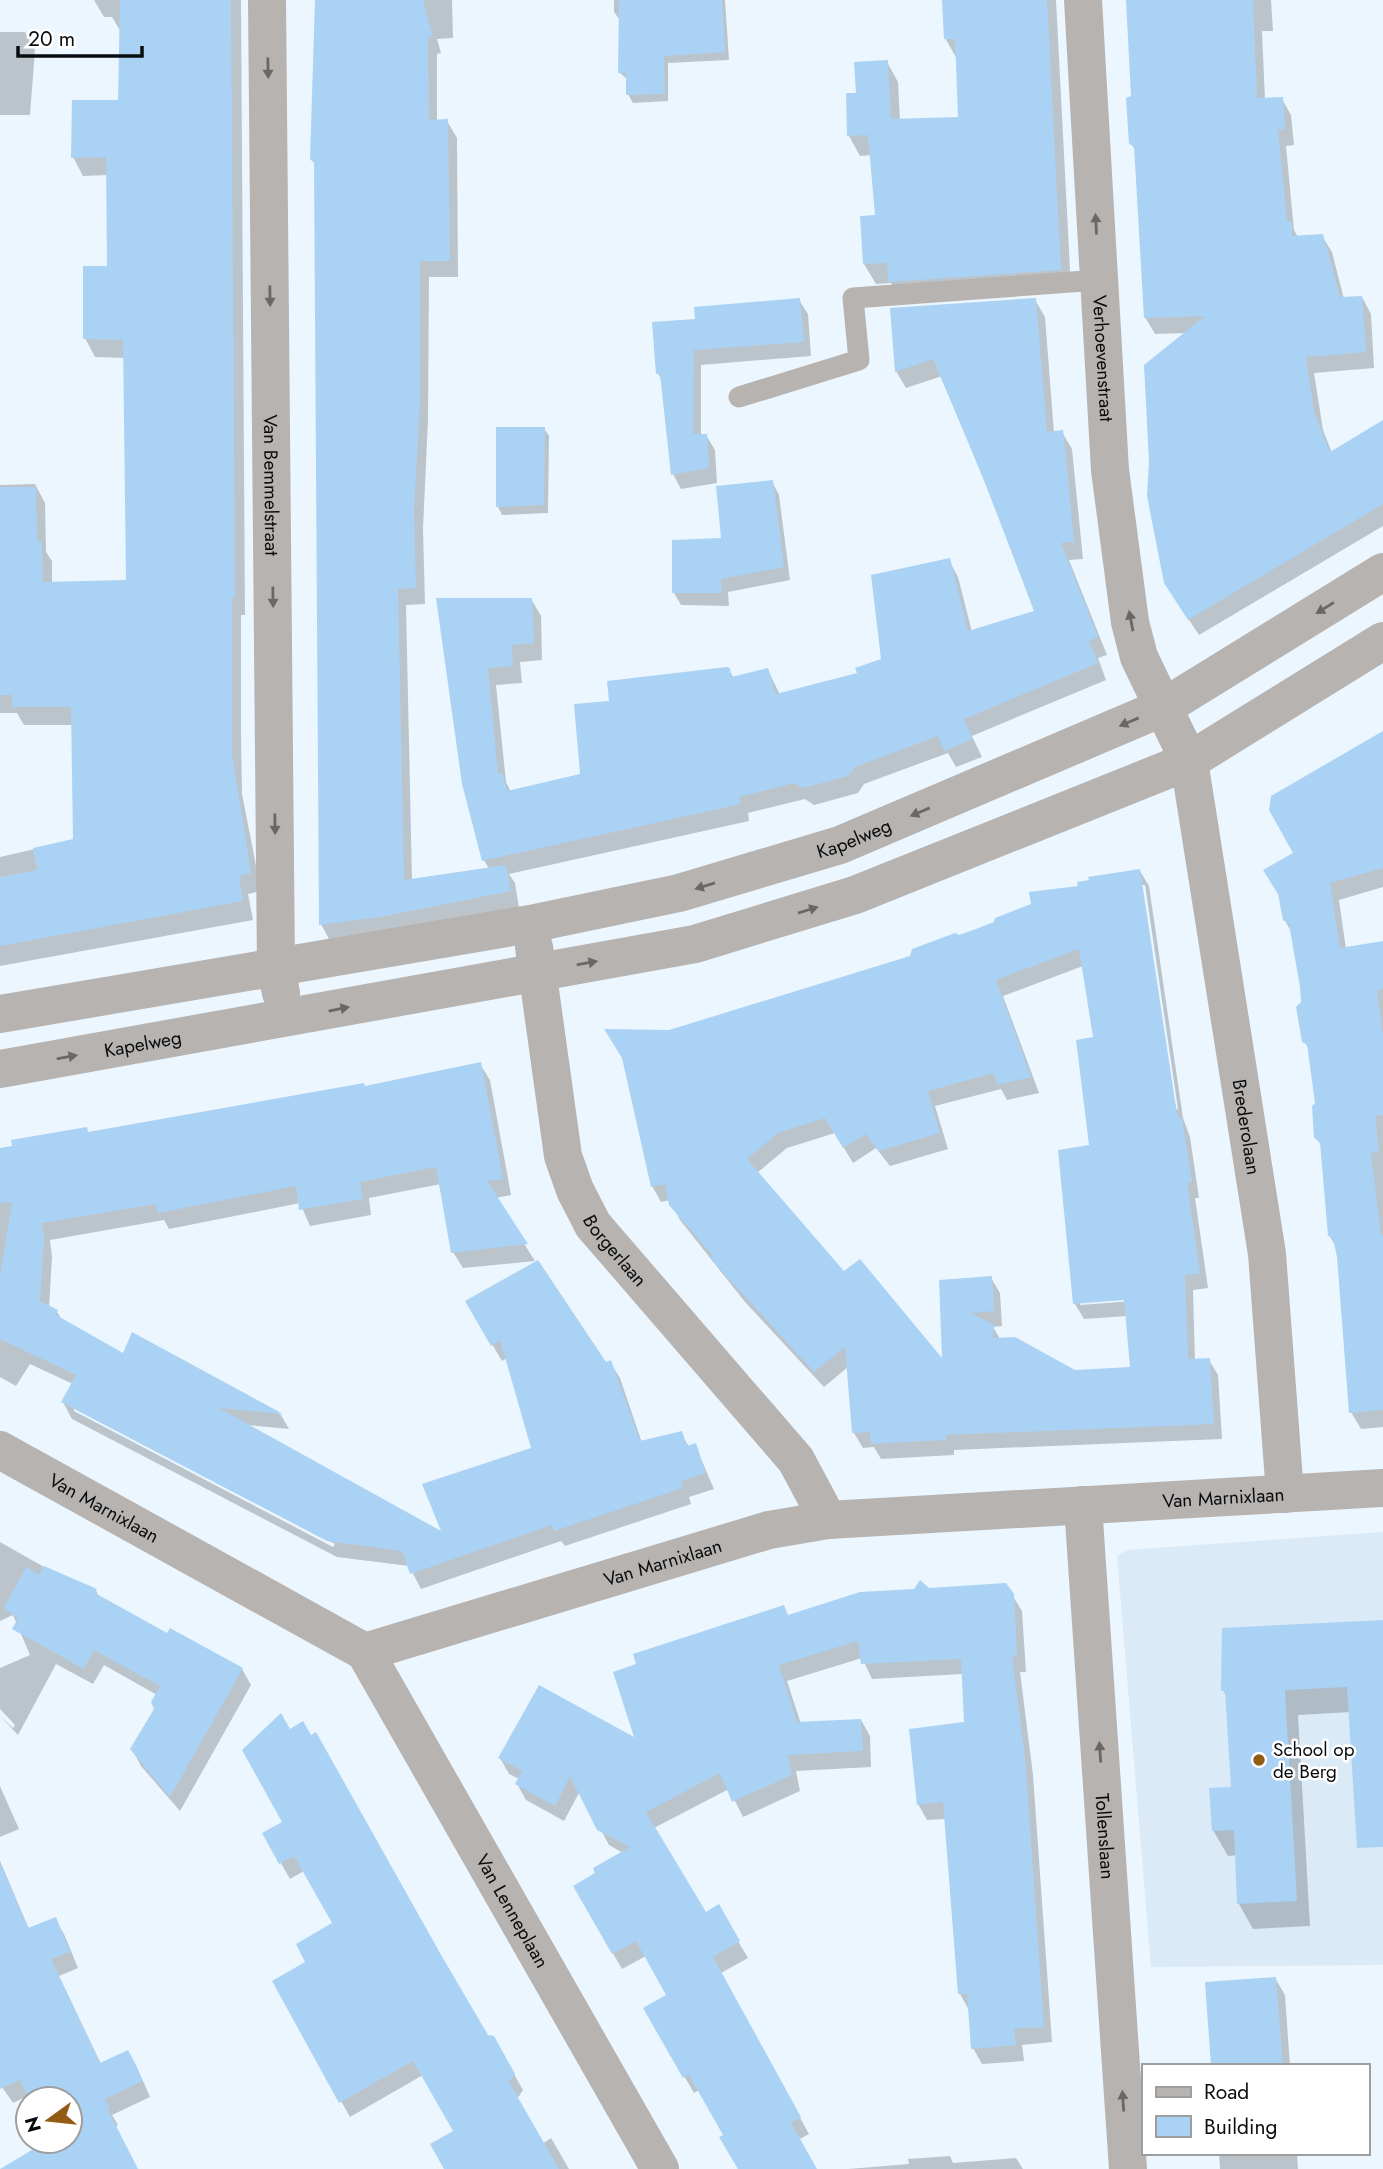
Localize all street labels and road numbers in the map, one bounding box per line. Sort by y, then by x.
street label: Verhoevenstraat [1086,294,1121,423]
street label: Van Bemmelstraat [257,414,286,556]
street label: Kapelweg [813,811,895,865]
street label: Kapelweg [102,1023,184,1064]
street label: Brederolaan [1226,1077,1268,1177]
street label: Borgerlaan [576,1210,654,1292]
street label: Van Marnixlaan [44,1466,164,1549]
street label: Van Marnixlaan [1162,1480,1285,1514]
street label: Van Marnixlaan [600,1532,725,1593]
street label: Tollenslaan [1089,1792,1122,1880]
street label: Van Lenneplaan [469,1849,556,1973]

